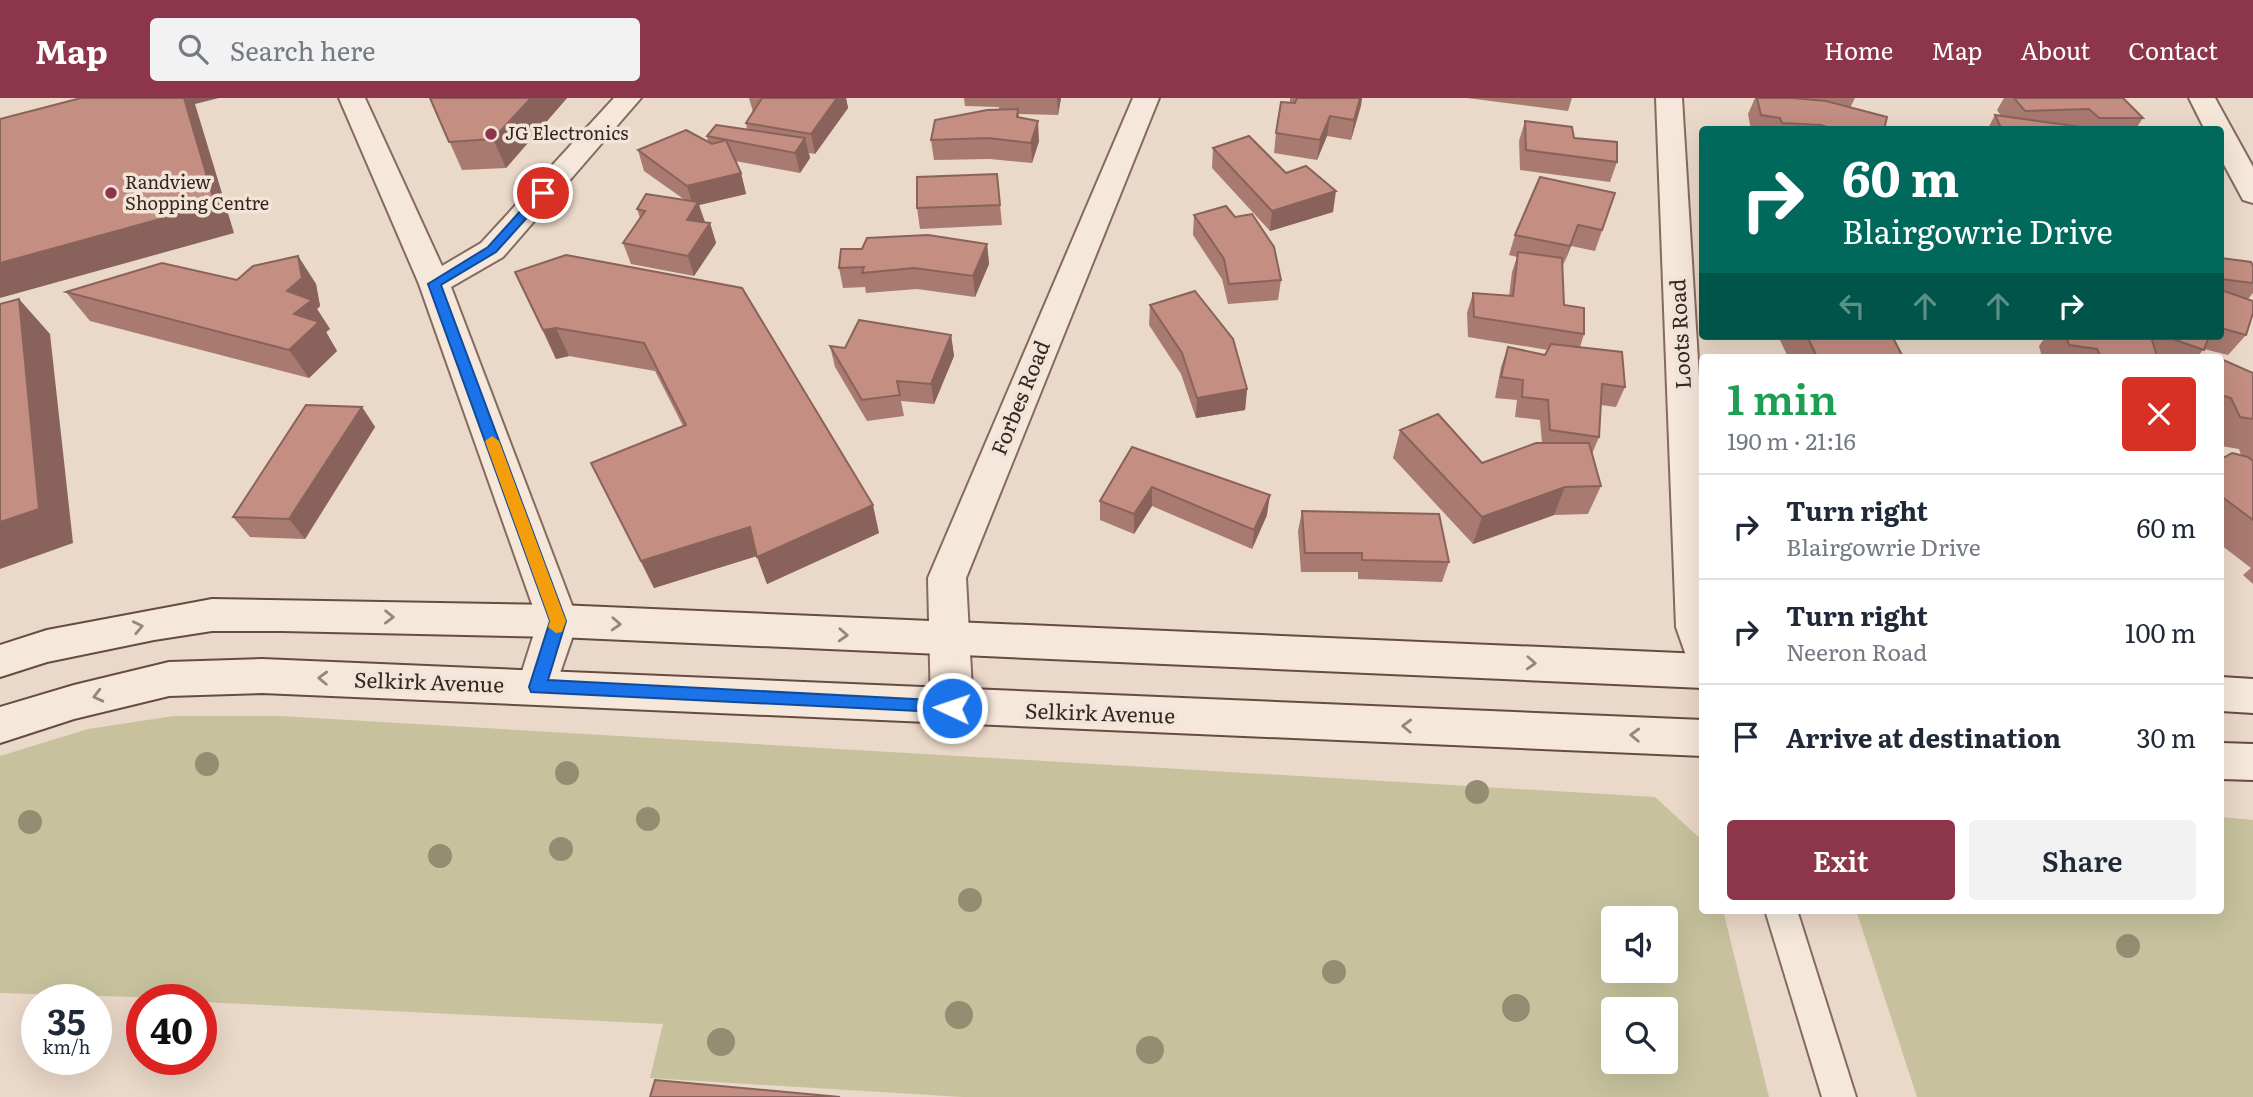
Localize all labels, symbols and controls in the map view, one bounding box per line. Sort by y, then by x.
search box [150,18,640,81]
text: Map [35,25,108,74]
icon: search [174,30,212,68]
text: Search here [230,30,376,69]
text: Home [1824,32,1893,67]
text: Map [1931,32,1982,67]
text: About [2020,32,2090,67]
text: Contact [2128,32,2218,67]
place label: JG Electronics [505,119,628,146]
marker: JG Electronics [483,126,499,142]
text: 60 m [1842,139,1959,212]
icon: right [1727,154,1818,245]
pin [513,163,573,223]
place label: Randview Shopping Centre [125,168,269,216]
icon: arrive [524,174,562,212]
marker: Randview Shopping Centre [103,185,119,201]
text: Blairgowrie Drive [1842,206,2113,254]
street label: Loots Road [1660,278,1697,390]
icon: left [1833,287,1871,325]
icon: ahead [1906,287,1944,325]
icon: ahead [1979,287,2017,325]
icon: right [2052,287,2090,325]
street label: Forbes Road [982,335,1056,459]
text: 1 min [1727,366,1837,428]
button: close [2122,377,2196,451]
text: 190 m · 21:16 [1727,423,1856,457]
text: Turn right [1786,490,1928,529]
text: 60 m [2137,507,2196,546]
icon: right [1727,508,1765,546]
text: Blairgowrie Drive [1786,529,1981,563]
text: Turn right [1786,595,1928,634]
one-way arrow [383,610,394,625]
text: 100 m [2125,612,2196,651]
icon: right [1727,613,1765,651]
one-way arrow [611,616,622,631]
one-way arrow [132,621,144,636]
one-way arrow [838,627,849,642]
text: Neeron Road [1786,634,1927,668]
one-way arrow [1526,655,1537,670]
street label: Selkirk Avenue [353,662,505,699]
one-way arrow [318,671,329,686]
position arrow [915,671,989,745]
one-way arrow [92,688,104,702]
street label: Selkirk Avenue [1024,693,1176,730]
text: Arrive at destination [1786,717,2061,756]
text: 30 m [2136,717,2196,756]
one-way arrow [1401,718,1412,733]
icon: arrive [1727,718,1765,756]
one-way arrow [1629,727,1639,743]
button: Exit [1727,820,1955,900]
button: Share [1969,820,2196,900]
map controls [1601,906,1678,1074]
button: sound [1601,906,1678,983]
speed limit sign: 40 [126,984,217,1075]
text: 35 [47,994,86,1046]
button: search [1601,997,1678,1074]
text: km/h [43,1033,90,1060]

